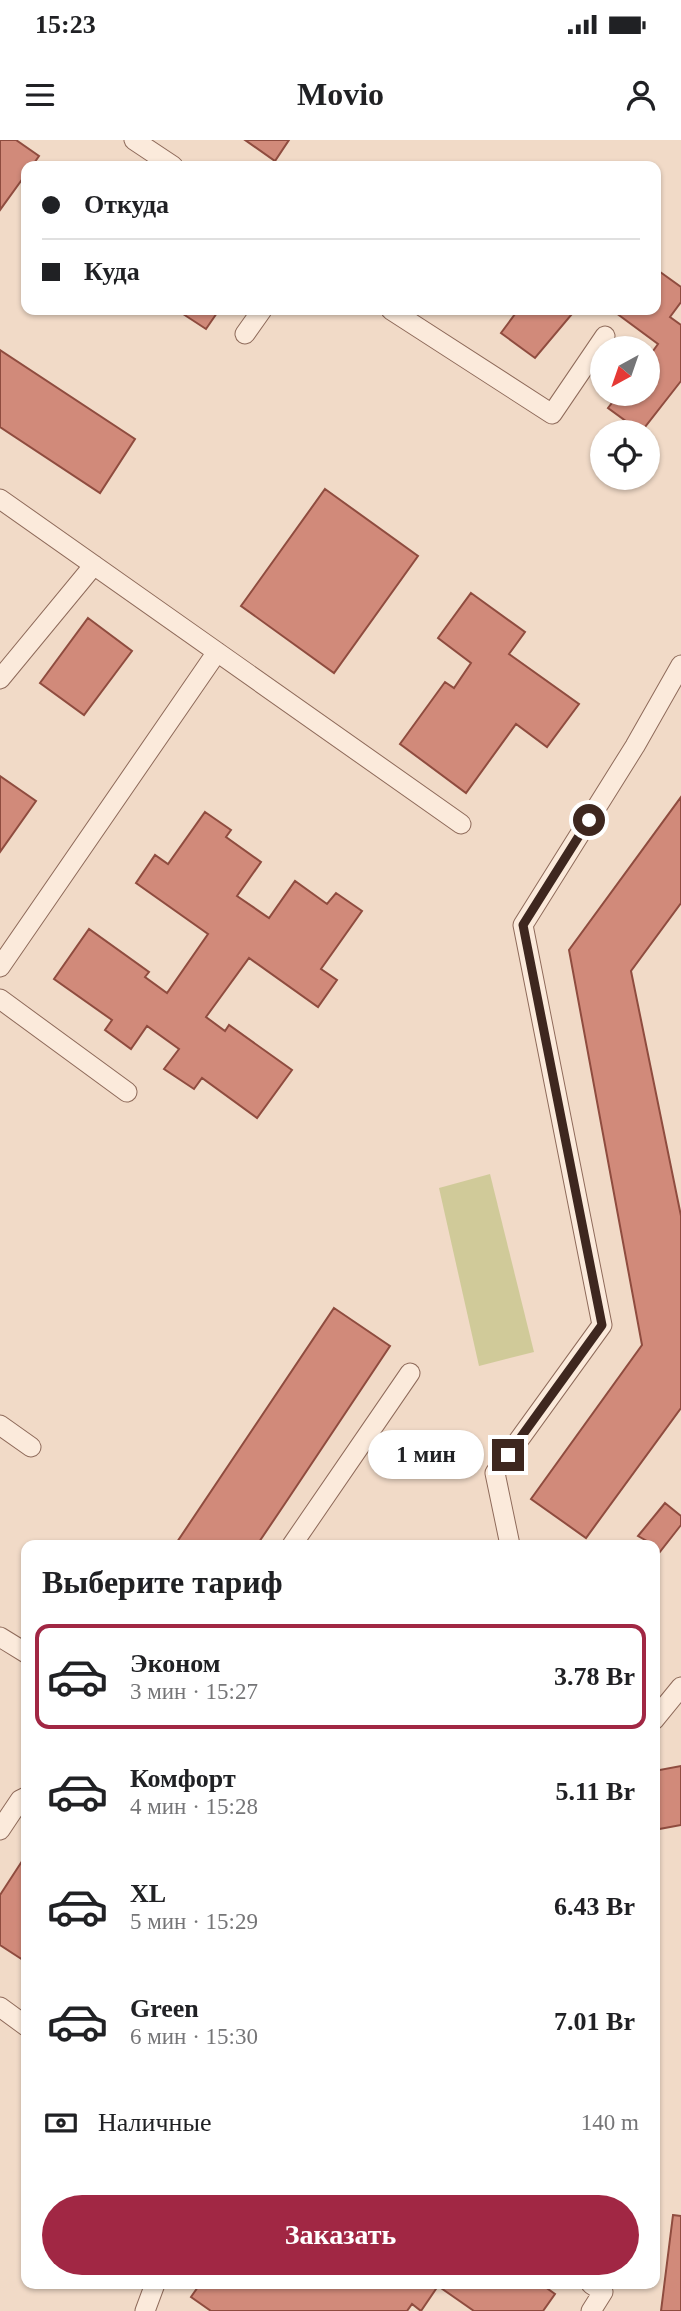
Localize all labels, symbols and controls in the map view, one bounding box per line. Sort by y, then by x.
text: 15:23 [35,10,96,39]
icon: menu [21,76,59,114]
text: Movio [297,76,384,112]
icon: person [622,76,660,114]
text: Откуда [84,190,169,219]
text: Куда [84,257,140,286]
north arrow [590,336,660,406]
map controls [590,336,660,490]
button: locate [590,420,660,490]
route start [573,804,605,836]
callout: 1 мин [368,1430,484,1480]
route end [492,1439,524,1471]
text: 1 мин [396,1442,456,1467]
text: Выберите тариф [42,1564,283,1600]
icon: car [46,1645,109,1708]
text: Эконом [130,1649,220,1678]
text: 3.78 Br [554,1662,635,1691]
text: 3 мин · 15:27 [130,1679,258,1704]
icon: car [46,1760,109,1823]
text: Комфорт [130,1764,236,1793]
text: 5.11 Br [556,1777,635,1806]
text: 4 мин · 15:28 [130,1794,258,1819]
icon: car [46,1875,109,1938]
text: XL [130,1879,166,1908]
text: 6.43 Br [554,1892,635,1921]
text: 5 мин · 15:29 [130,1909,258,1934]
icon: car [46,1990,109,2053]
text: Green [130,1994,199,2023]
text: 7.01 Br [554,2007,635,2036]
text: 6 мин · 15:30 [130,2024,258,2049]
icon: cash [42,2104,80,2142]
text: Наличные [98,2108,211,2137]
text: 140 m [581,2110,639,2135]
button: Заказать [42,2195,639,2275]

